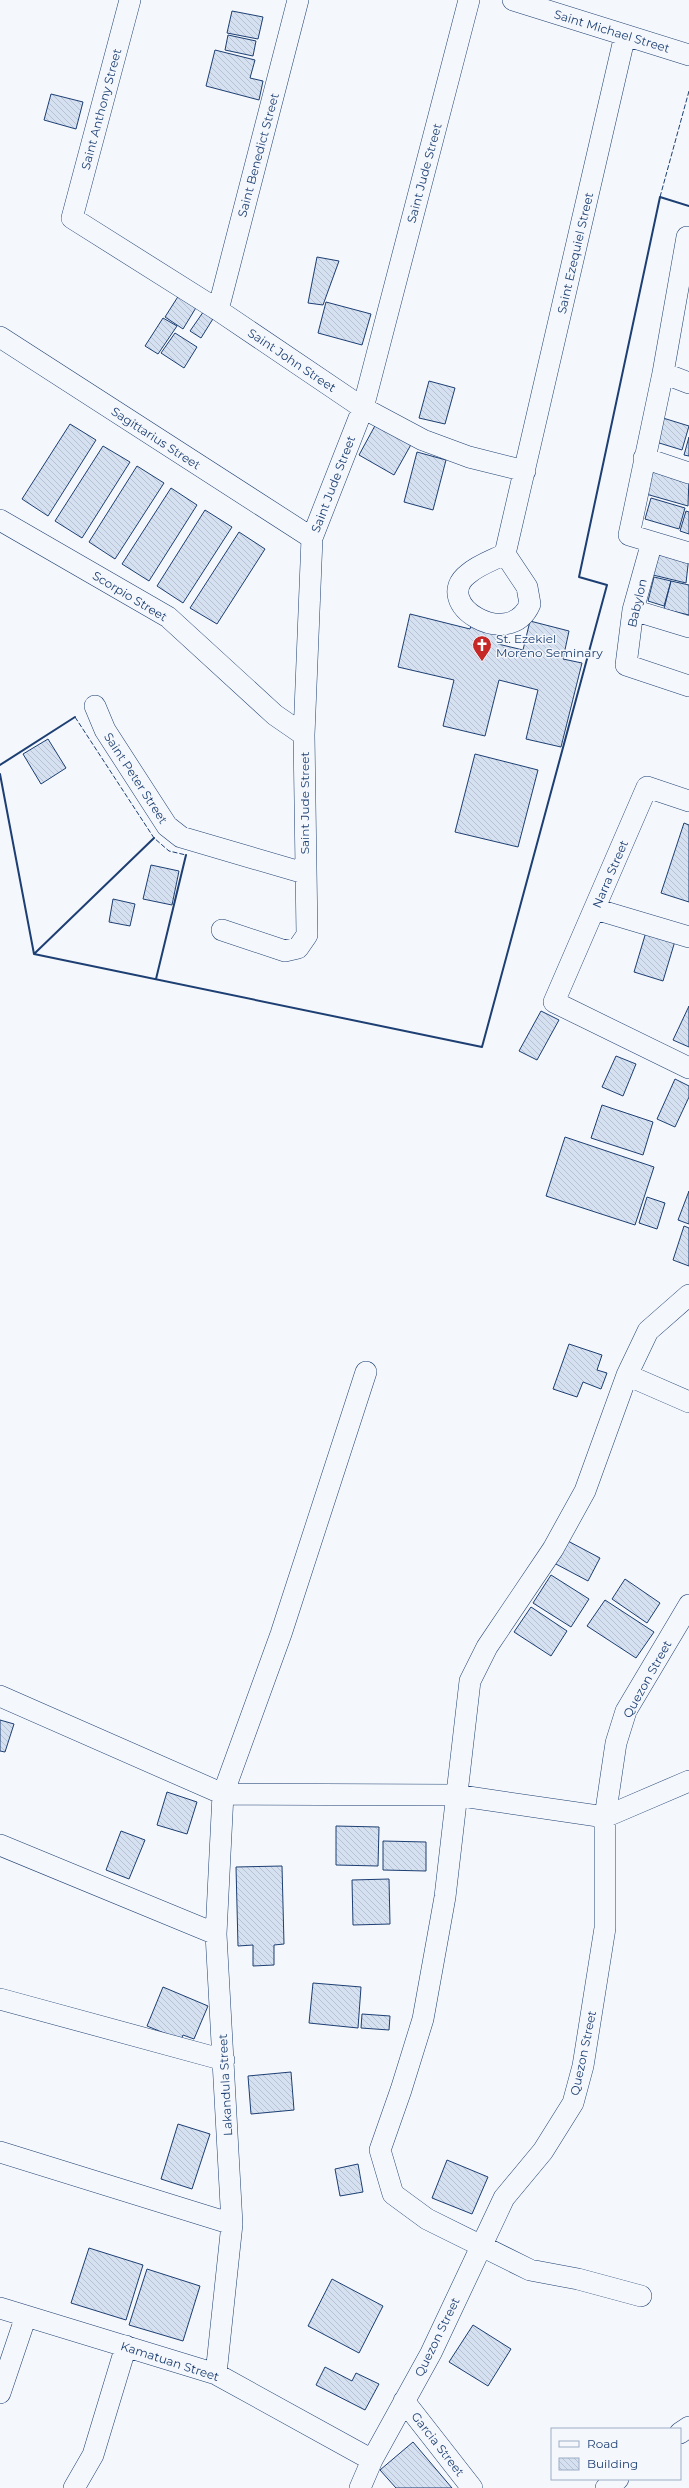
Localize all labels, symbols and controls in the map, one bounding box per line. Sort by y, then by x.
street label: Saint Michael Street [552,6,672,56]
street label: Saint Anthony Street [78,47,124,171]
street label: Saint Benedict Street [234,91,282,219]
street label: Saint Jude Street [403,121,445,225]
street label: Saint Ezequiel Street [554,191,596,315]
street label: Saint John Street [245,325,339,395]
street label: Sagittarius Street [109,404,204,473]
street label: Saint Jude Street [308,433,358,535]
street label: Scorpio Street [90,568,170,624]
street label: Babylon [624,577,650,629]
place label: St. Ezekiel Moreno Seminary [496,631,603,660]
church icon: St. Ezekiel Moreno Seminary [471,634,493,662]
street label: Saint Peter Street [101,730,171,826]
street label: Saint Jude Street [297,752,312,854]
street label: Narra Street [589,838,631,910]
street label: Quezon Street [619,1637,675,1720]
street label: Quezon Street [567,2009,599,2097]
street label: Lakandula Street [215,2033,235,2136]
street label: Quezon Street [411,2295,463,2379]
street label: Kamatuan Street [119,2338,221,2384]
street label: Garcia Street [408,2409,468,2479]
legend [551,2428,681,2480]
text: Road [587,2436,618,2451]
text: Building [587,2456,638,2471]

